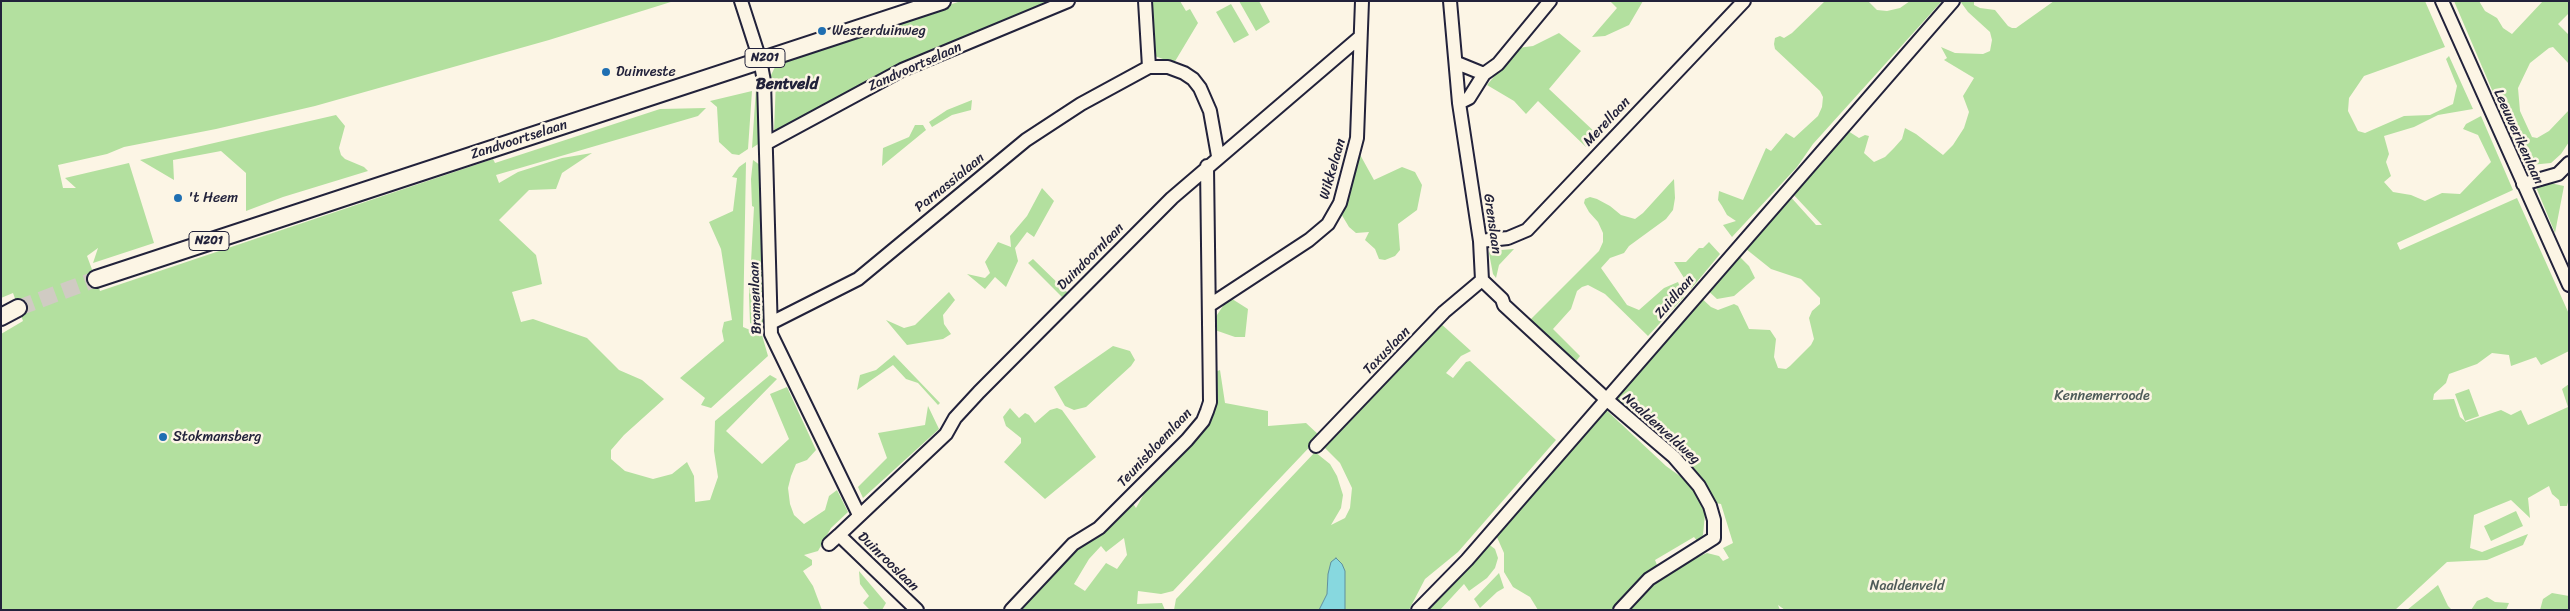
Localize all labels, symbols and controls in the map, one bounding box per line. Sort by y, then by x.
place label: Westerduinweg [832,23,926,39]
marker: Westerduinweg [816,25,828,37]
street label: Zandvoortselaan [866,39,964,95]
road number: N201 [745,48,785,68]
place label: Duinveste [616,64,676,80]
marker: Duinveste [600,66,612,78]
district label: Bentveld [756,75,818,95]
street label: Leeuwerikenlaan [2490,87,2546,187]
street label: Merellaan [1580,94,1634,150]
street label: Zandvoortselaan [469,116,569,164]
street label: Wikkelaan [1316,137,1350,201]
street label: Parnassialaan [912,150,988,216]
place label: 't Heem [188,190,238,206]
marker: 't Heem [172,192,184,204]
street label: Grenslaan [1479,193,1505,255]
street label: Duindoornlaan [1054,220,1128,294]
road number: N201 [189,232,229,250]
street label: Bramenlaan [746,261,766,335]
street label: Zuidlaan [1652,272,1698,322]
street label: Taxuslaan [1360,323,1414,379]
park label: Kennemerroode [2054,388,2150,404]
street label: Naaldenveldweg [1619,390,1703,468]
street label: Teunisbloemlaan [1114,405,1196,491]
place label: Stokmansberg [173,429,261,445]
marker: Stokmansberg [157,431,169,443]
street label: Duinrooslaan [854,529,922,595]
park label: Naaldenveld [1870,578,1944,594]

